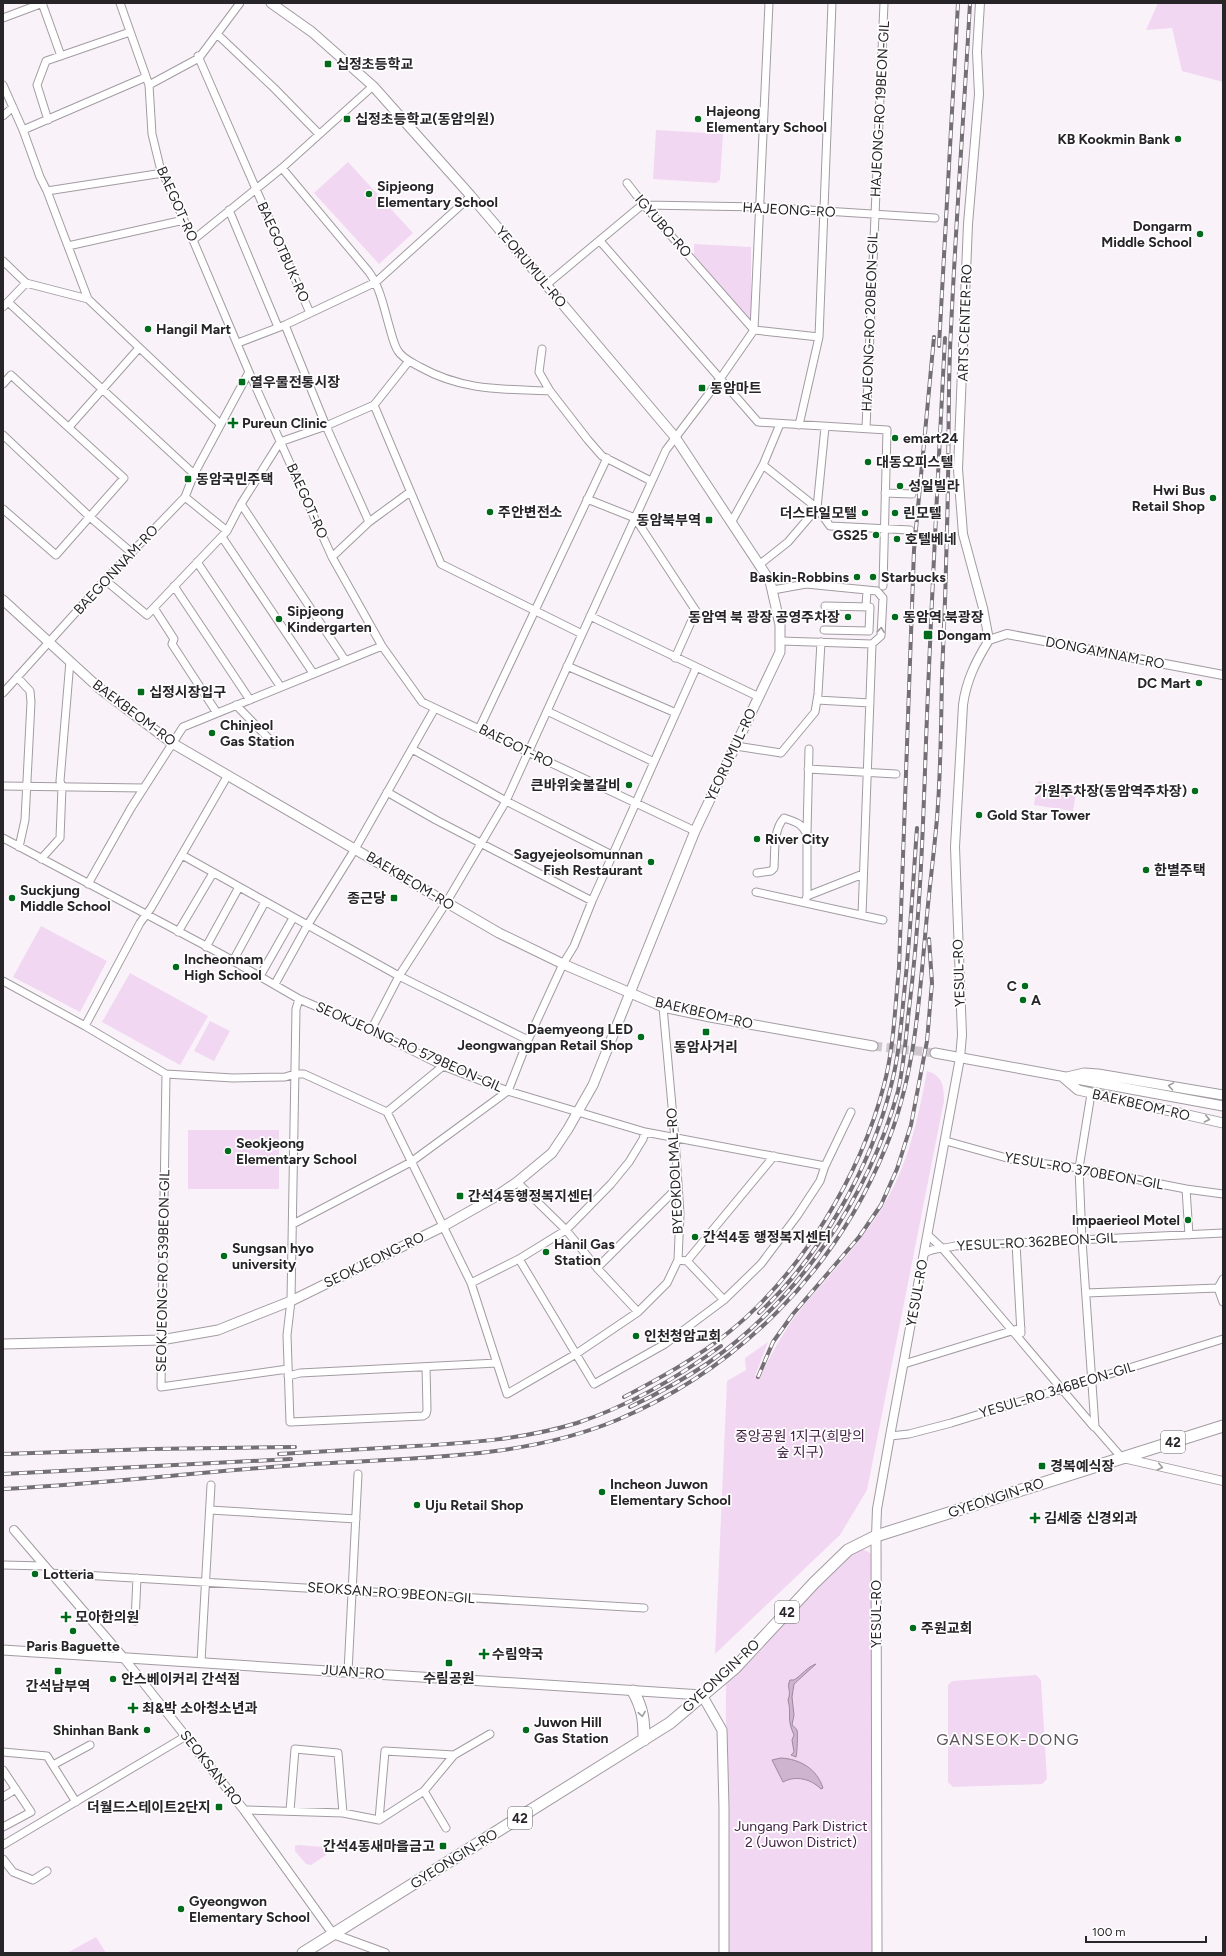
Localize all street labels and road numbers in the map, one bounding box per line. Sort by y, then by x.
street label: HAJEONG-RO 19BEON-GIL [867,20,893,197]
street label: BAEGOT-RO [153,164,201,245]
street label: IGYUBO-RO [631,191,695,261]
street label: BAEGOTBUK-RO [253,199,313,305]
street label: HAJEONG-RO [742,199,836,221]
street label: YEORUMUL-RO [492,223,570,311]
street label: HAJEONG-RO 20BEON-GIL [858,231,882,412]
street label: ARTS CENTER-RO [954,264,976,382]
street label: BAEGOT-RO [283,461,331,542]
street label: BAEGONNAM-RO [70,522,162,618]
street label: DONGAMNAM-RO [1044,633,1166,673]
street label: BAEKBEOM-RO [89,676,179,750]
street label: YEORUMUL-RO [702,706,760,804]
street label: BAEGOT-RO [476,721,556,771]
street label: BAEKBEOM-RO [363,848,457,914]
street label: YESUL-RO [949,939,969,1007]
street label: BAEKBEOM-RO [653,993,755,1033]
street label: SEOKJEONG-RO 579BEON-GIL [313,998,506,1096]
street label: BAEKBEOM-RO [1090,1085,1192,1125]
street label: BYEOKDOLMAL-RO [663,1107,687,1235]
street label: YESUL-RO 370BEON-GIL [1003,1149,1166,1194]
street label: SEOKJEONG-RO 539BEON-GIL [153,1169,173,1372]
street label: SEOKJEONG-RO [321,1228,427,1292]
street label: YESUL-RO 362BEON-GIL [956,1229,1118,1255]
street label: YESUL-RO [903,1258,931,1328]
street label: YESUL-RO 346BEON-GIL [977,1358,1137,1422]
road number: 42 [1161,1431,1185,1453]
street label: GYEONGIN-RO [946,1474,1046,1521]
street label: SEOKSAN-RO 9BEON-GIL [307,1579,476,1607]
street label: YESUL-RO [868,1580,885,1648]
road number: 42 [775,1601,799,1623]
street label: GYEONGIN-RO [679,1636,763,1716]
street label: JUAN-RO [321,1661,385,1683]
street label: SEOKSAN-RO [176,1727,246,1809]
road number: 42 [508,1807,532,1829]
street label: GYEONGIN-RO [407,1825,501,1893]

